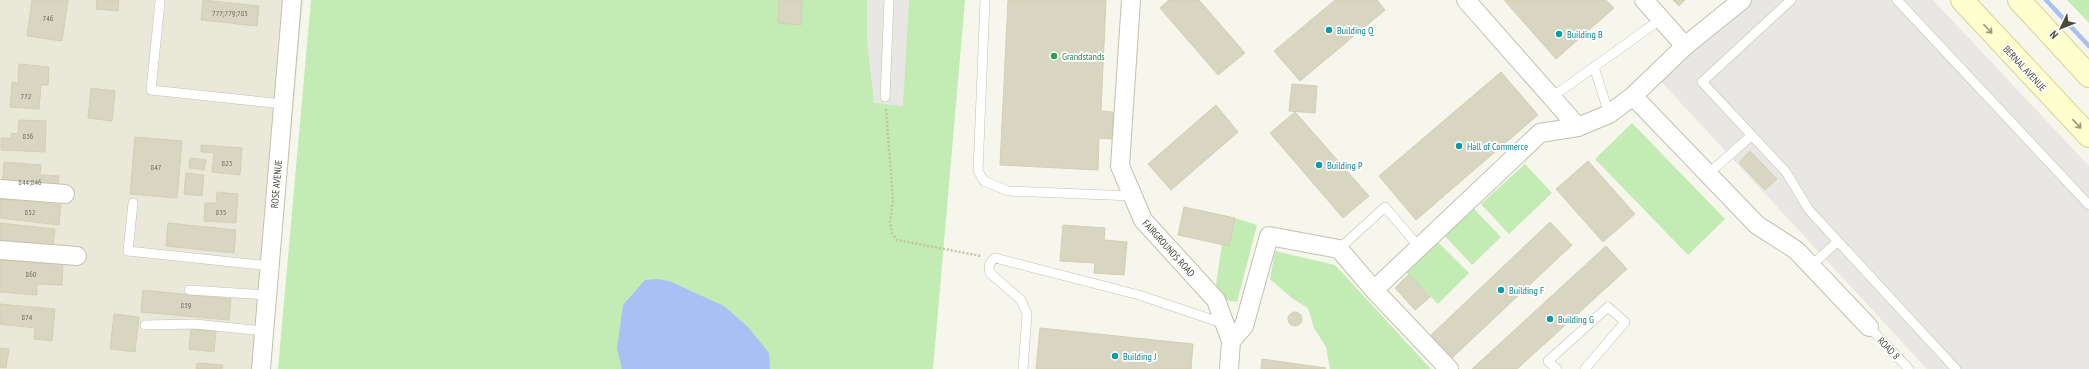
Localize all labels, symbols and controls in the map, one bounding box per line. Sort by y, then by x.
house number: 777;779;785 [212,8,248,18]
north arrow [2041,8,2081,48]
house number: 746 [43,13,54,23]
one-way arrow [1984,23,1993,34]
place label: Building Q [1337,24,1374,37]
marker: Building Q [1324,25,1334,35]
place label: Building B [1567,28,1603,41]
text: N [2047,28,2061,42]
marker: Building B [1554,29,1564,39]
street label: BERNAL AVENUE [2000,43,2049,94]
place label: Grandstands [1062,50,1105,63]
marker: Grandstands [1049,51,1059,61]
house number: 772 [21,91,32,101]
one-way arrow [2072,118,2081,128]
house number: 836 [23,131,34,141]
place label: Hall of Commerce [1467,140,1528,153]
marker: Hall of Commerce [1454,141,1464,151]
house number: 823 [222,158,233,168]
street label: ROSE AVENUE [268,159,285,209]
place label: Building P [1327,159,1363,172]
marker: Building P [1314,160,1324,170]
house number: 847 [151,162,162,172]
house number: 844;846 [18,177,42,187]
house number: 852 [25,207,36,217]
house number: 835 [216,207,226,217]
street label: FAIRGROUNDS ROAD [1139,217,1198,280]
house number: 860 [26,269,37,279]
place label: Building F [1509,284,1544,297]
marker: Building F [1496,285,1506,295]
house number: 859 [181,300,192,310]
house number: 874 [22,312,33,322]
place label: Building G [1558,313,1594,326]
marker: Building G [1545,314,1555,324]
street label: ROAD 8 [1875,334,1902,362]
place label: Building J [1123,350,1156,363]
marker: Building J [1110,351,1120,361]

